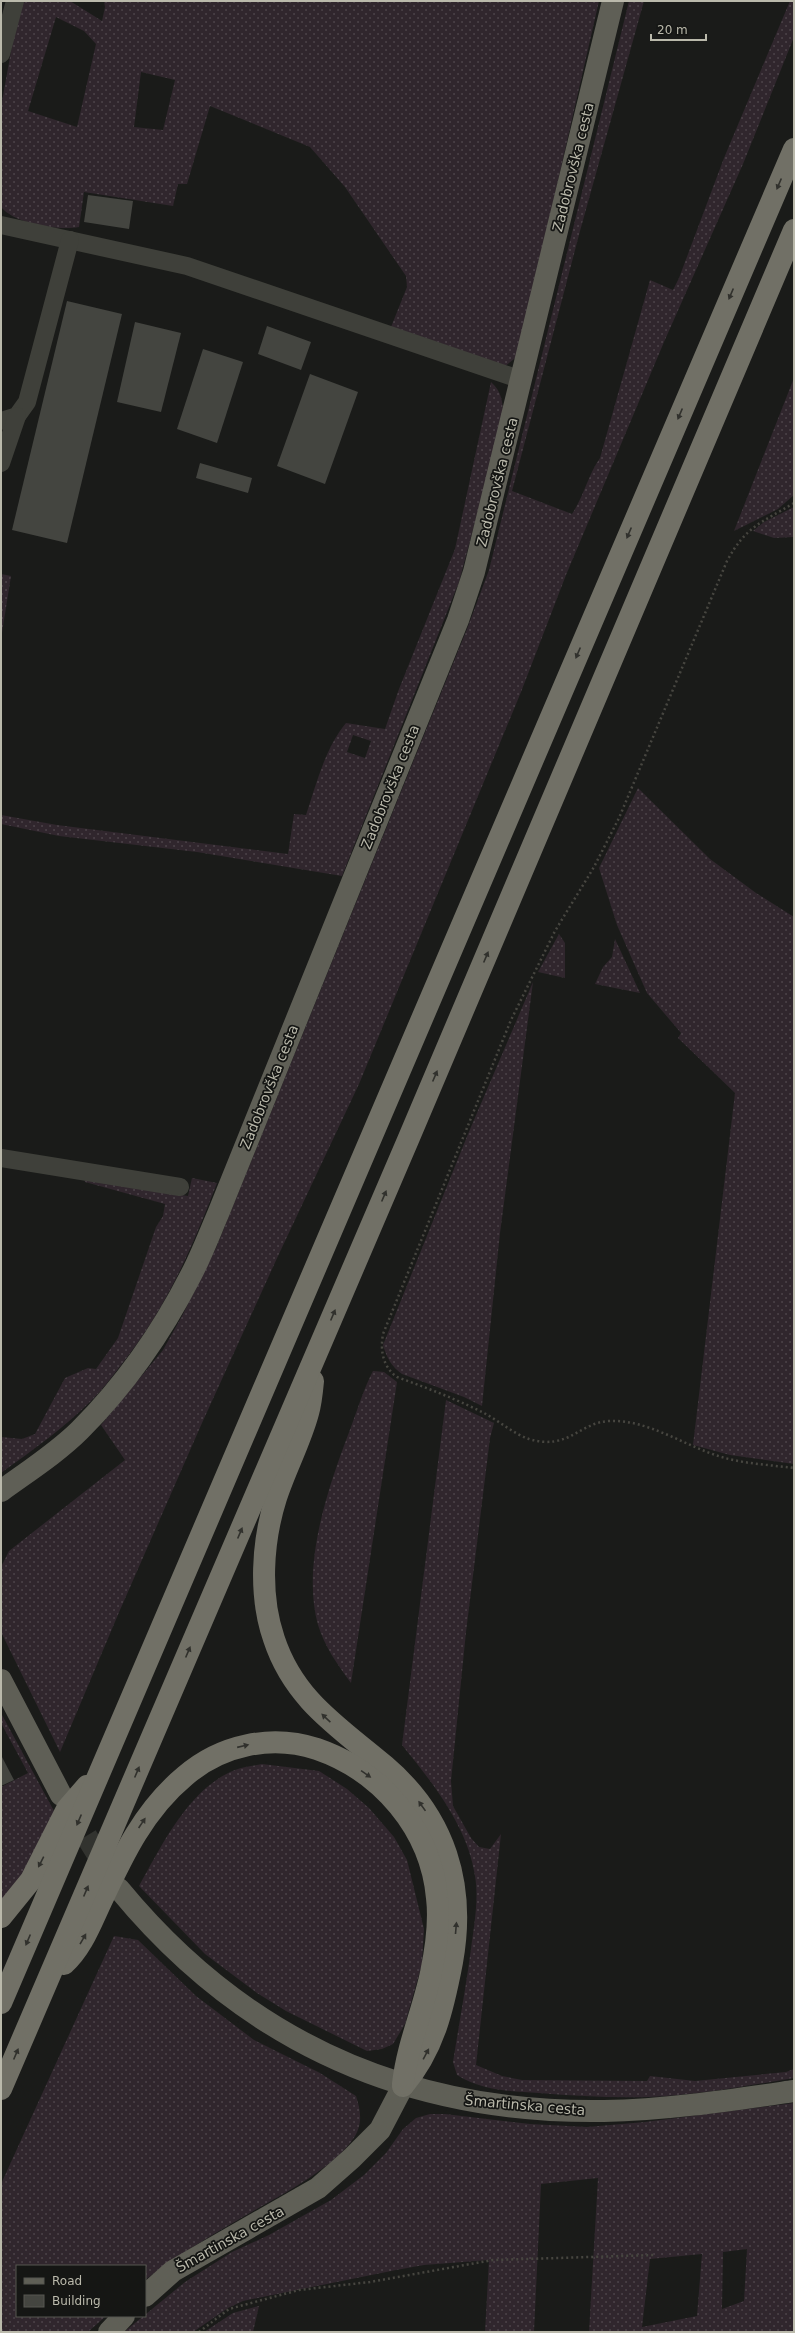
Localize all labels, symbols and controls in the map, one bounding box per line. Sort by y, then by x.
scale bar [651,16,706,42]
text: 20 m [657,23,688,37]
street label: Zadobrovška cesta [549,101,597,233]
one-way arrow [775,179,781,191]
one-way arrow [728,288,735,300]
one-way arrow [677,408,683,420]
street label: Zadobrovška cesta [473,416,521,548]
one-way arrow [626,528,632,540]
one-way arrow [575,647,581,659]
street label: Zadobrovška cesta [358,722,422,852]
one-way arrow [483,951,489,962]
street label: Zadobrovška cesta [237,1022,301,1152]
one-way arrow [432,1071,438,1082]
one-way arrow [381,1190,387,1201]
one-way arrow [330,1310,336,1321]
one-way arrow [237,1526,243,1538]
one-way arrow [186,1646,192,1658]
one-way arrow [322,1714,331,1723]
one-way arrow [237,1743,249,1749]
one-way arrow [134,1766,140,1777]
one-way arrow [361,1770,371,1778]
one-way arrow [418,1800,426,1811]
one-way arrow [76,1814,82,1826]
one-way arrow [138,1818,146,1828]
one-way arrow [38,1856,45,1868]
one-way arrow [83,1886,89,1897]
one-way arrow [452,1922,459,1934]
one-way arrow [79,1933,86,1944]
one-way arrow [25,1934,31,1945]
one-way arrow [14,2047,20,2059]
one-way arrow [422,2048,429,2060]
street label: Šmartinska cesta [464,2091,586,2118]
street label: Šmartinska cesta [173,2202,287,2275]
legend [16,2265,146,2317]
text: Road [52,2274,82,2288]
text: Building [52,2294,101,2308]

